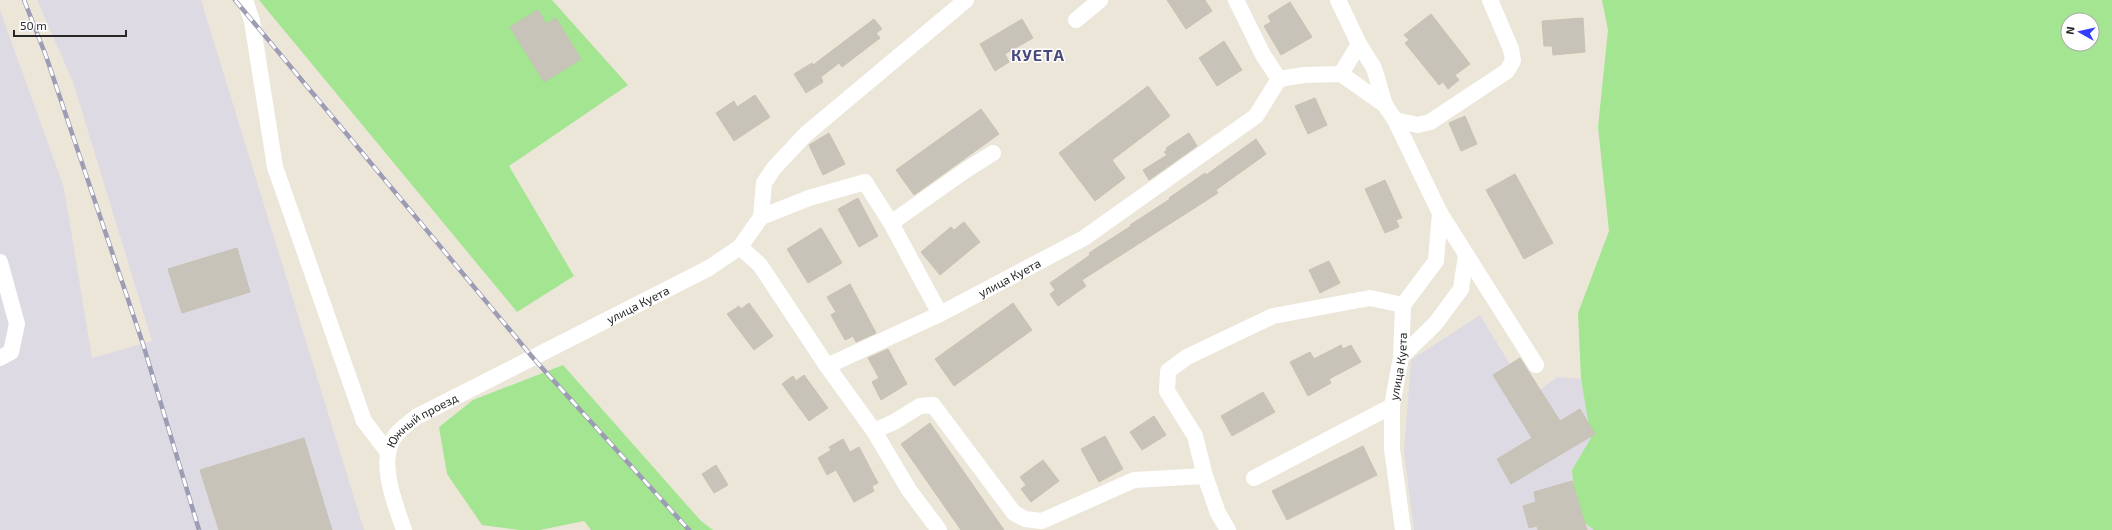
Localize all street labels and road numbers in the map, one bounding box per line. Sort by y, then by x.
street label: улица Куета [976,255,1043,301]
street label: улица Куета [604,283,671,327]
street label: улица Куета [1386,332,1409,401]
street label: Южный проезд [383,390,460,450]

